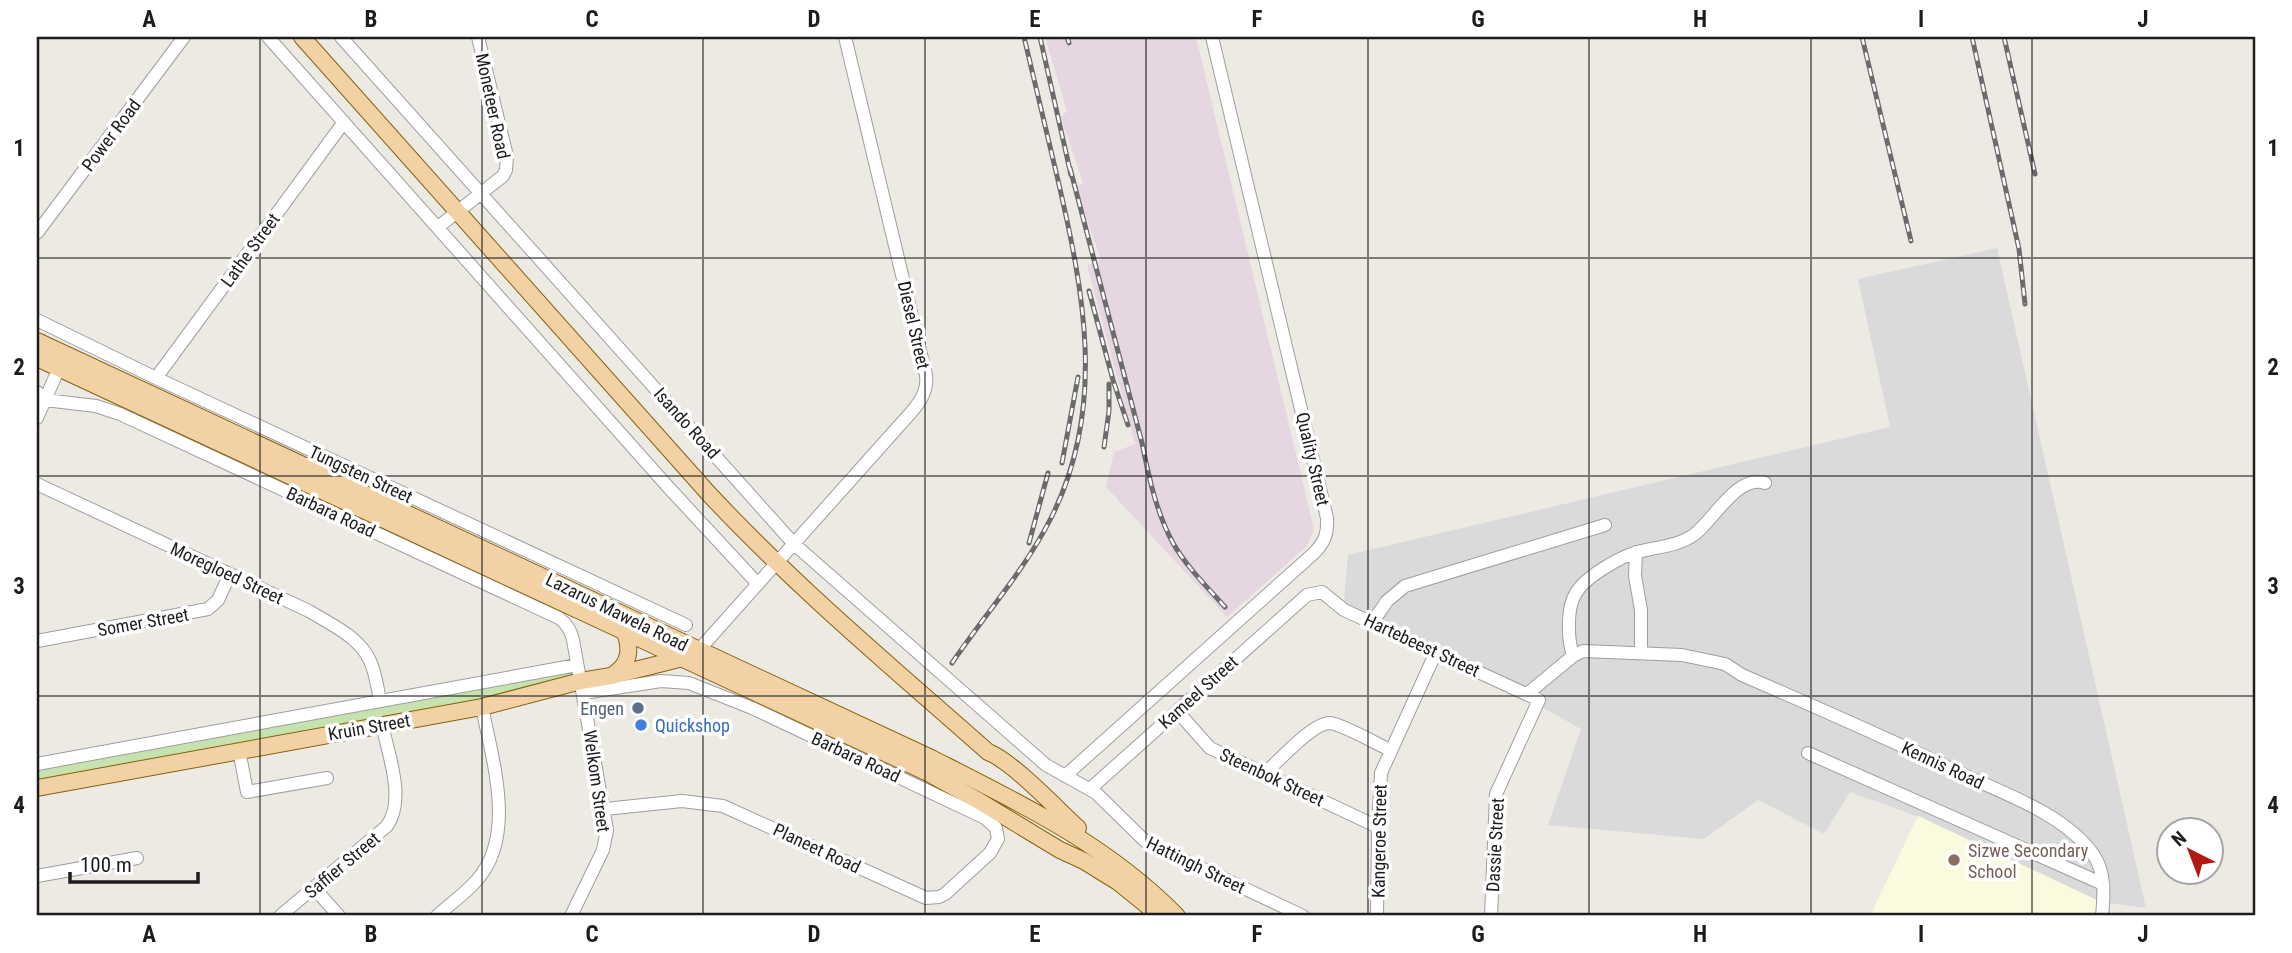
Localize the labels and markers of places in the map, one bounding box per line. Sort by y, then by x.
place label: Engen [580,698,624,719]
marker: Engen [630,700,646,716]
place label: Quickshop [655,715,730,736]
marker: Quickshop [633,717,649,733]
place label: Sizwe Secondary School [1968,840,2089,882]
marker: Sizwe Secondary School [1946,852,1962,868]

